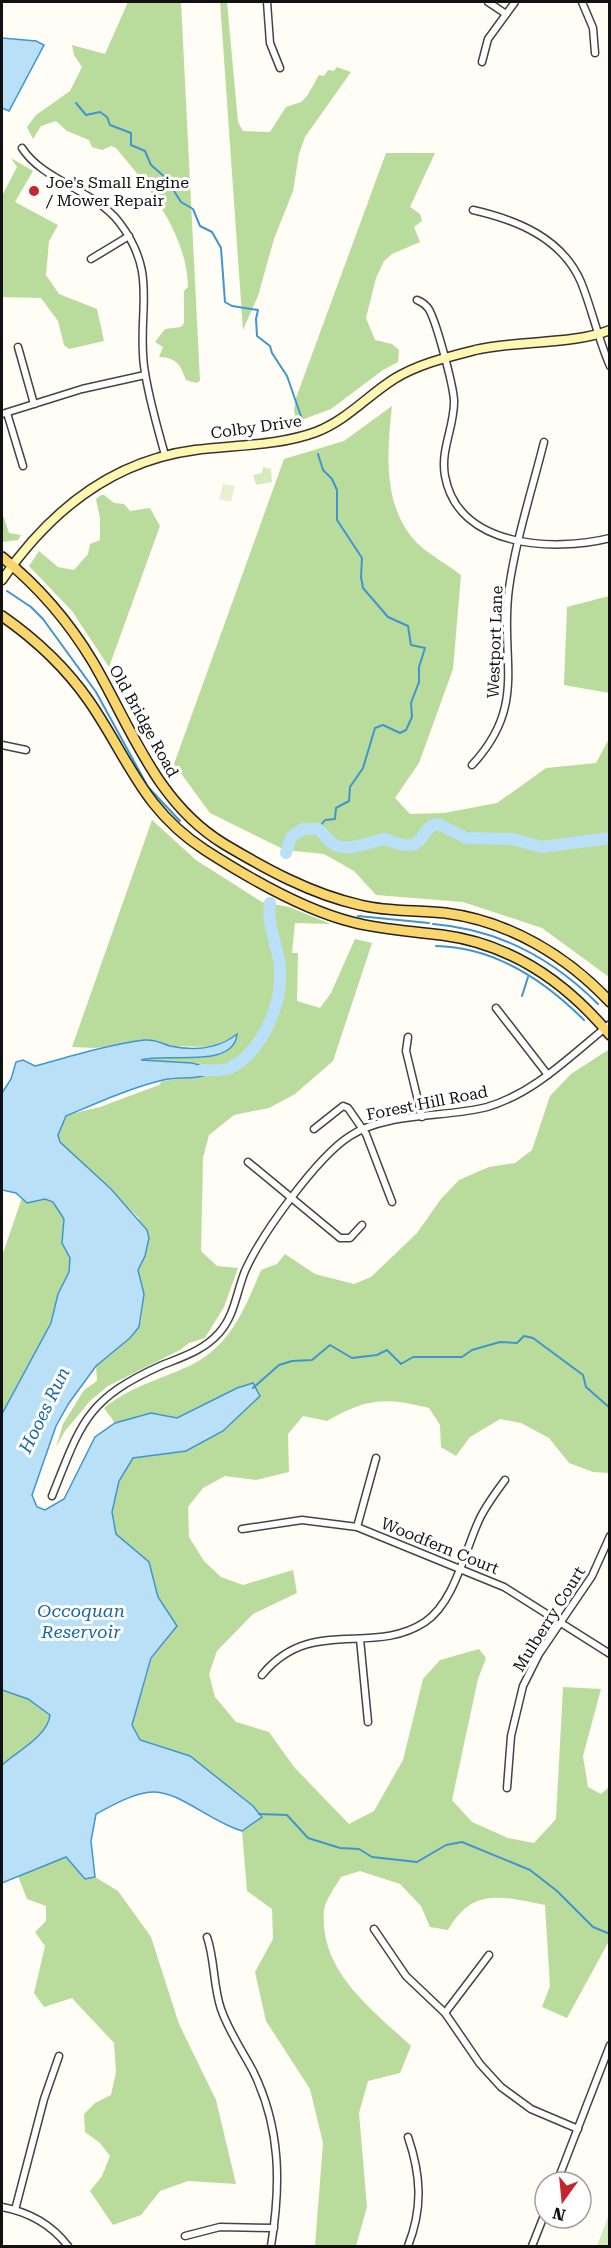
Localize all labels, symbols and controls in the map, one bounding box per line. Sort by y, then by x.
place label: Joe's Small Engine / Mower Repair [45,173,189,210]
marker: Joe's Small Engine / Mower Repair [27,184,41,198]
street label: Colby Drive [209,411,303,443]
street label: Westport Lane [484,585,506,699]
street label: Old Bridge Road [105,662,183,780]
street label: Forest Hill Road [365,1082,489,1124]
water label: Hooes Run [14,1364,74,1457]
street label: Woodfern Court [378,1514,502,1578]
street label: Mulberry Court [509,1563,589,1675]
water label: Occoquan Reservoir [37,1600,125,1642]
north arrow [533,2170,593,2230]
text: N [551,2203,568,2225]

